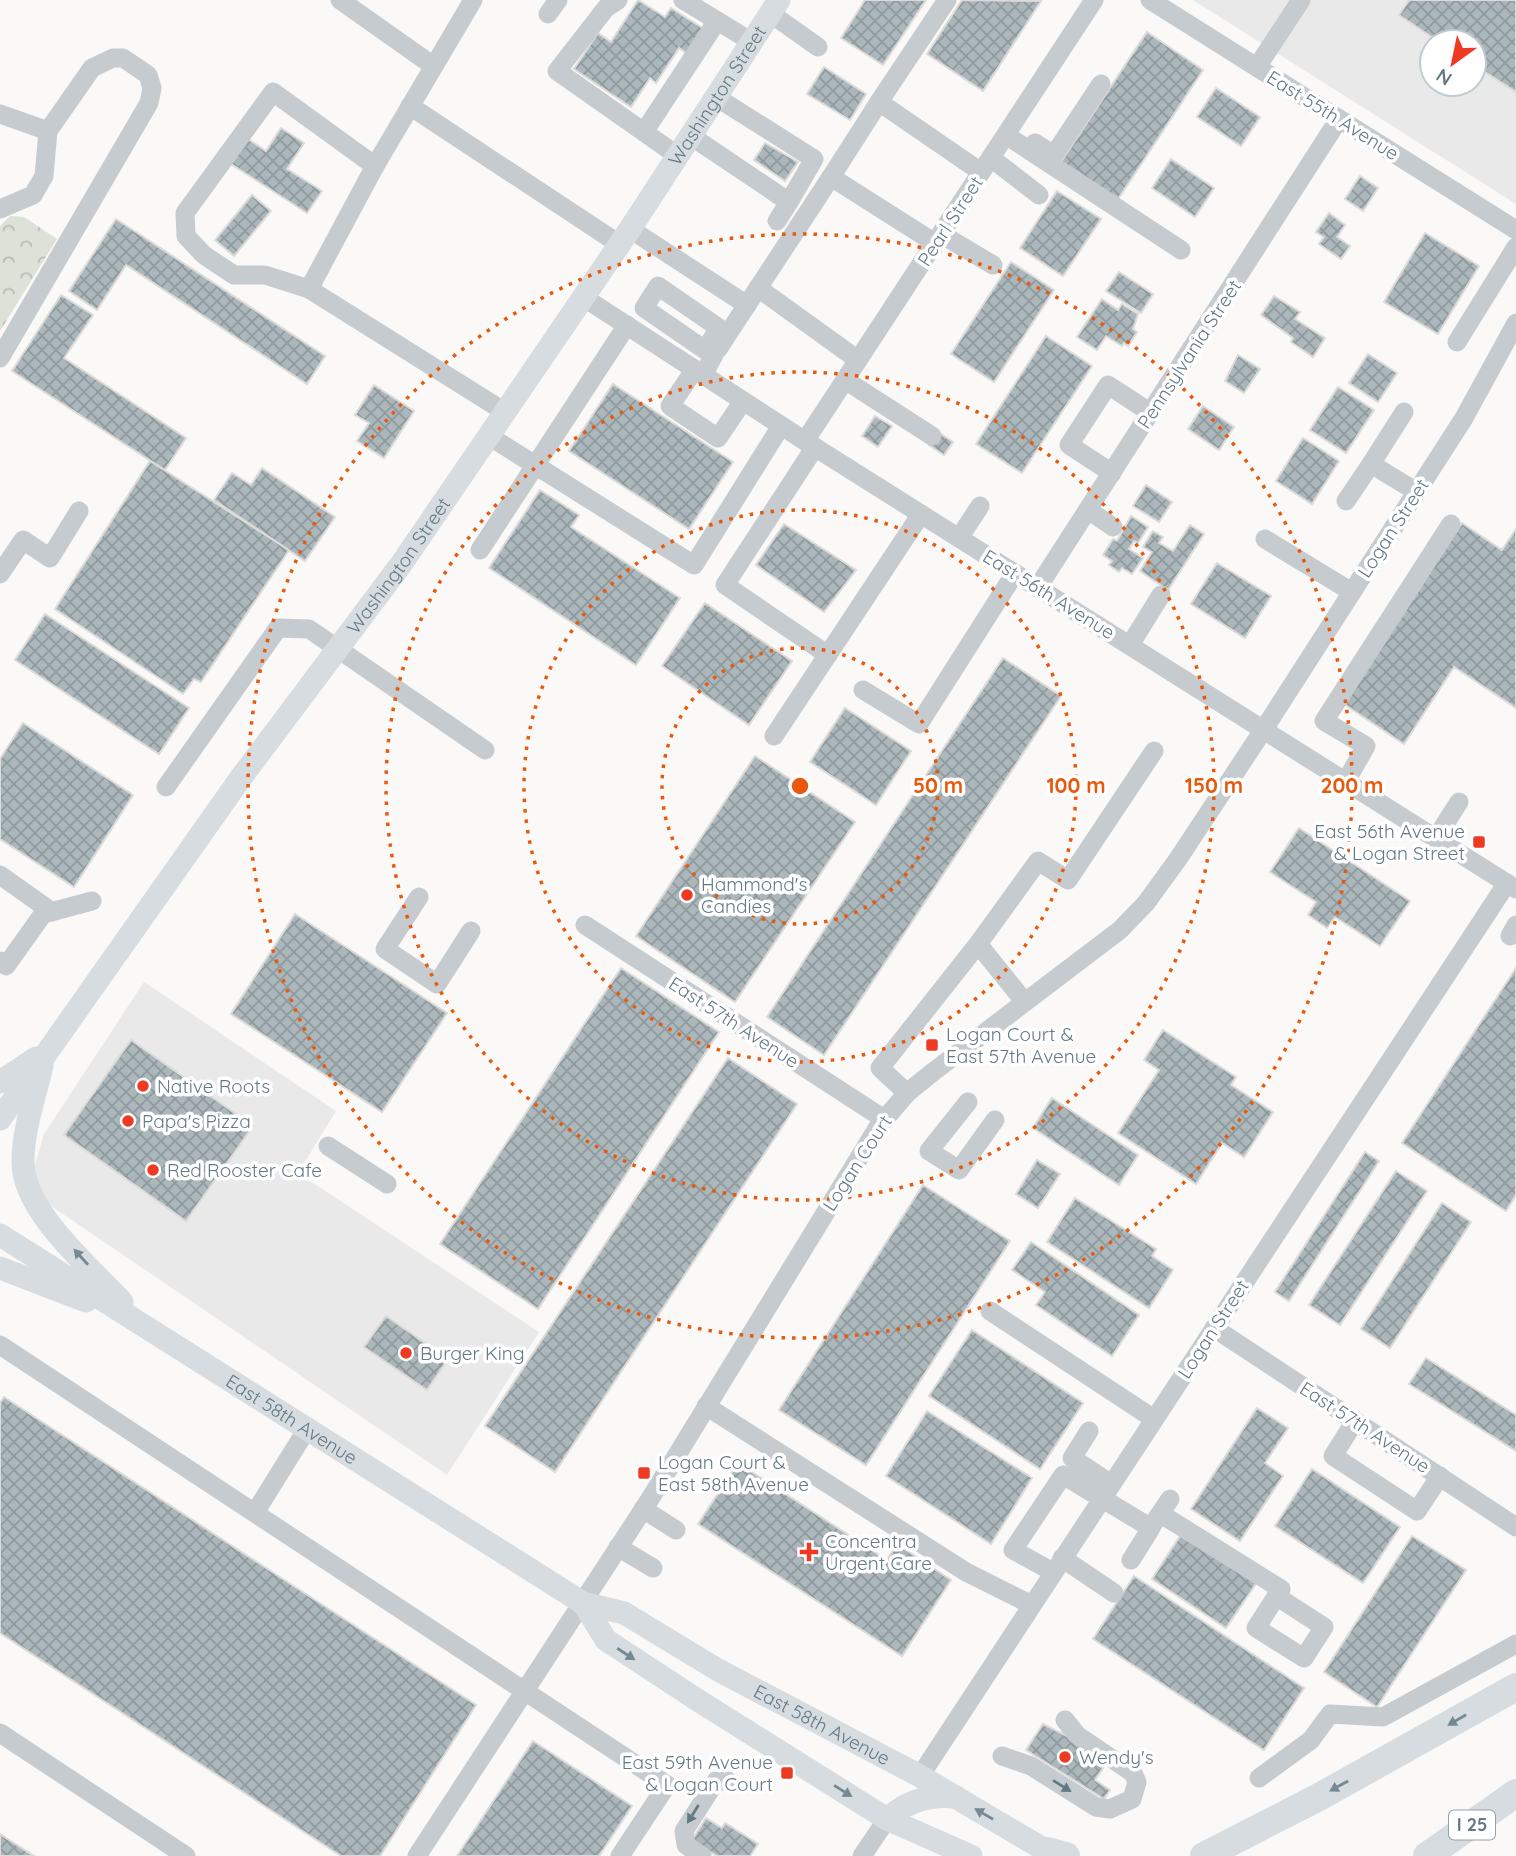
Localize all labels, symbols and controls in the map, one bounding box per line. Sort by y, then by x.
street label: Washington Street [663,21,771,170]
north arrow [1418,28,1488,98]
text: N [1431,63,1456,91]
street label: East 55th Avenue [1263,65,1403,165]
street label: Pearl Street [912,172,988,270]
street label: Pennsylvania Street [1132,275,1246,433]
street label: Logan Street [1352,474,1434,582]
street label: Washington Street [341,493,455,638]
street label: East 56th Avenue [979,544,1119,644]
text: 50 m [913,772,963,798]
text: 100 m [1046,772,1106,798]
text: 150 m [1185,772,1243,798]
text: 200 m [1321,772,1383,798]
centre of rings [788,774,812,798]
place label: East 56th Avenue & Logan Street [1314,819,1465,865]
marker: East 56th Avenue & Logan Street [1471,834,1487,850]
place label: Hammond's Candies [701,872,807,918]
marker: Hammond's Candies [679,887,695,903]
street label: East 57th Avenue [664,971,804,1073]
place label: Logan Court & East 57th Avenue [946,1022,1096,1068]
marker: Logan Court & East 57th Avenue [924,1037,940,1053]
place label: Native Roots [157,1074,270,1098]
marker: Native Roots [135,1078,151,1094]
place label: Papa's Pizza [142,1109,251,1133]
street label: Logan Court [817,1111,897,1215]
marker: Papa's Pizza [120,1113,136,1129]
place label: Red Rooster Cafe [167,1158,322,1182]
marker: Red Rooster Cafe [145,1162,161,1178]
one-way arrow [73,1248,89,1266]
street label: Logan Street [1172,1275,1254,1383]
place label: Burger King [420,1341,525,1365]
marker: Burger King [398,1345,414,1361]
street label: East 58th Avenue [222,1369,362,1470]
street label: East 57th Avenue [1295,1376,1435,1478]
place label: Logan Court & East 58th Avenue [658,1450,809,1496]
marker: Logan Court & East 58th Avenue [636,1465,652,1481]
place label: Concentra Urgent Care [825,1529,932,1575]
marker: Concentra Urgent Care [799,1542,819,1562]
one-way arrow [617,1647,636,1660]
street label: East 58th Avenue [750,1679,894,1770]
one-way arrow [1448,1714,1467,1726]
place label: Wendy's [1079,1745,1154,1769]
marker: Wendy's [1057,1749,1073,1765]
place label: East 59th Avenue & Logan Court [622,1750,773,1796]
marker: East 59th Avenue & Logan Court [779,1765,795,1781]
one-way arrow [1053,1780,1072,1793]
one-way arrow [1329,1780,1348,1792]
one-way arrow [834,1785,853,1798]
one-way arrow [687,1805,700,1824]
one-way arrow [975,1808,994,1820]
road number: I 25 [1449,1811,1495,1840]

